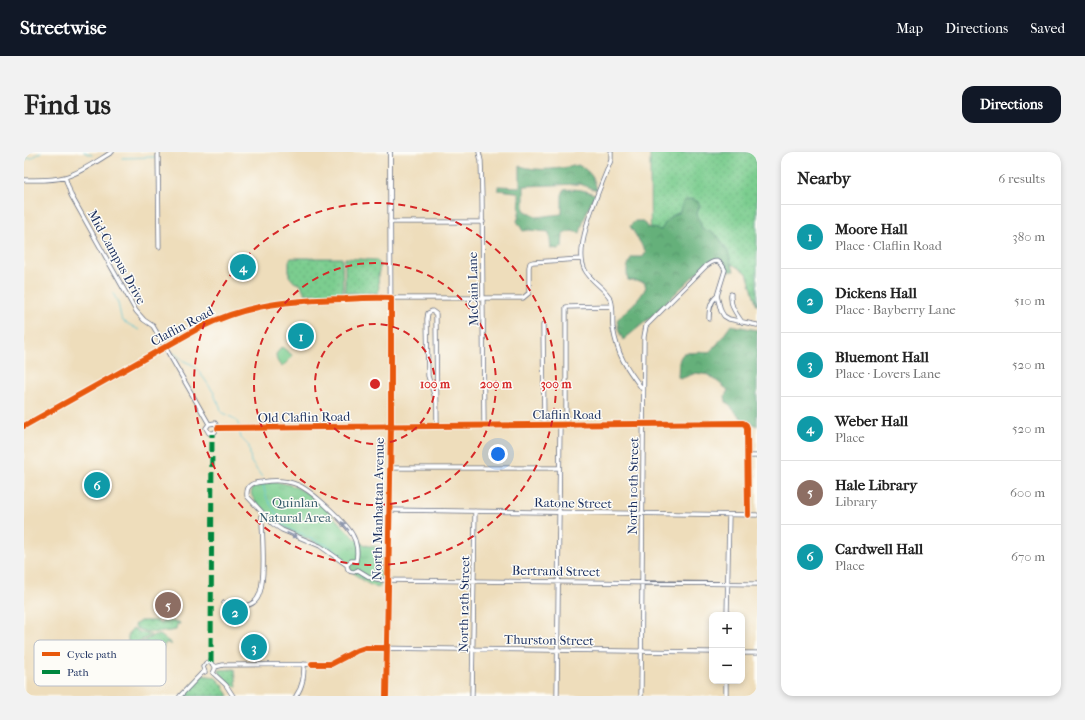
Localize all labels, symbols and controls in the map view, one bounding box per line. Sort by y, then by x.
text: Streetwise [20,17,106,39]
text: Map [896,20,923,37]
text: Directions [945,20,1008,37]
text: Saved [1030,20,1065,37]
button: Directions [962,86,1061,123]
text: Find us [24,88,111,121]
text: Nearby [797,168,851,188]
text: 6 results [998,171,1045,186]
street label: Mid-Campus Drive [85,207,149,307]
text: Moore Hall [835,220,908,238]
text: 1 [808,229,812,244]
text: 380 m [1012,229,1045,244]
text: Place · Claflin Road [835,238,942,253]
street label: McCain Lane [465,251,481,326]
pin: 4 [230,252,256,282]
text: Dickens Hall [835,284,917,302]
text: 2 [807,293,813,308]
text: 510 m [1014,293,1045,308]
text: Place · Bayberry Lane [835,302,956,317]
street label: Claflin Road [148,303,217,349]
pin: 1 [288,321,314,351]
text: Bluemont Hall [835,348,929,366]
text: 3 [807,357,813,372]
text: 520 m [1012,357,1045,372]
text: Place · Lovers Lane [835,366,941,381]
centre of rings [368,377,382,391]
text: 100 m [420,377,451,391]
text: 200 m [480,377,513,391]
text: 300 m [541,377,572,392]
street label: Claflin Road [533,407,602,422]
street label: Old Claflin Road [258,409,351,425]
text: Weber Hall [835,412,908,430]
text: 4 [806,421,814,436]
text: 520 m [1012,421,1045,436]
text: Place [835,430,865,445]
street label: North Manhattan Avenue [369,437,387,581]
street label: North 10th Street [625,437,641,535]
your location [488,444,508,464]
pin: 6 [84,470,110,500]
text: Hale Library [835,476,917,494]
text: 5 [807,485,813,500]
text: 600 m [1010,485,1045,500]
text: Library [835,494,877,509]
park label: Quinlan Natural Area [259,495,332,525]
street label: Ratone Street [534,495,612,511]
one-way arrow [341,521,350,531]
one-way arrow [287,532,298,538]
text: Cardwell Hall [835,540,923,558]
text: 6 [806,549,814,564]
text: 670 m [1011,549,1045,564]
street label: North 12th Street [456,555,472,653]
text: Place [835,558,865,573]
street label: Bertrand Street [512,563,601,579]
pin: 5 [155,590,181,620]
pin: 2 [222,597,248,627]
map controls [709,612,745,684]
button: + [709,612,745,648]
pin: 3 [241,632,267,662]
street label: Thurston Street [504,632,594,648]
legend [34,640,166,686]
text: Cycle path [67,648,118,661]
button: − [709,648,745,684]
text: Path [67,666,90,679]

